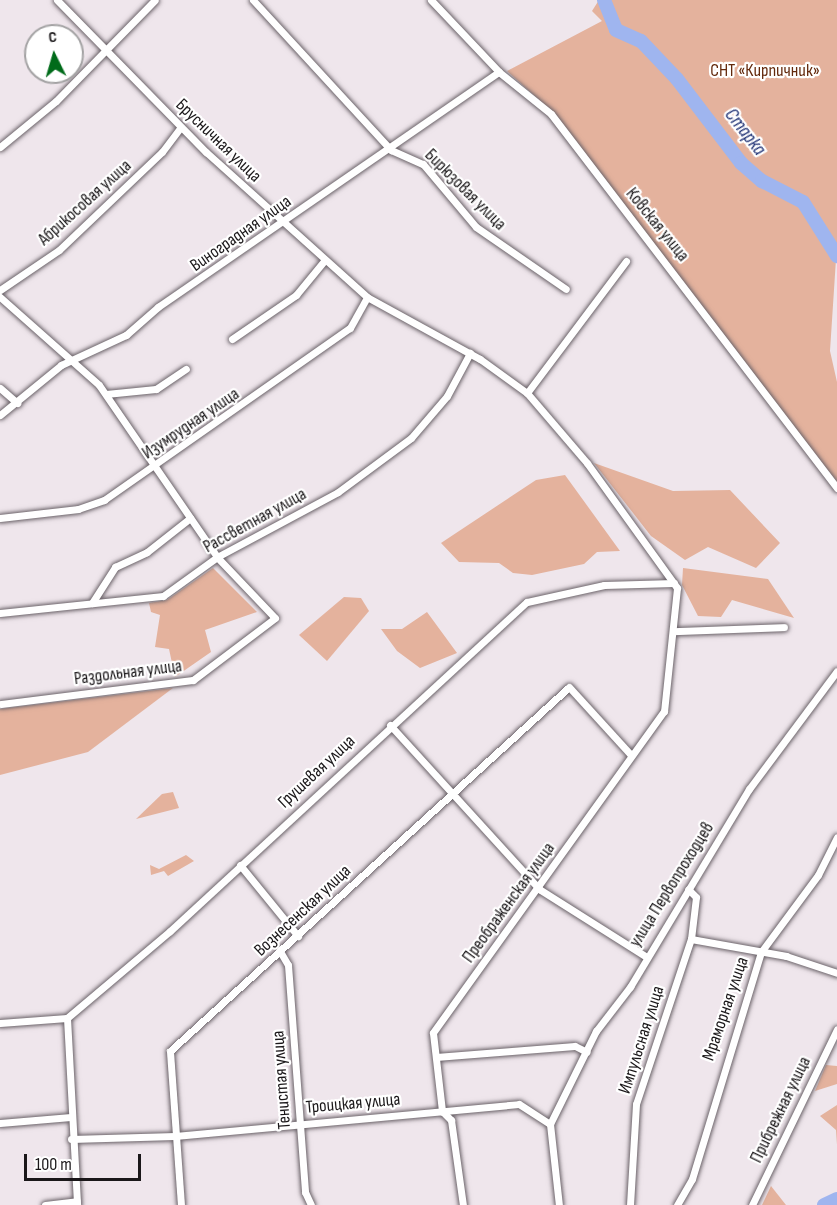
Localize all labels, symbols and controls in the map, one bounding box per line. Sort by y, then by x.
north arrow [24,24,84,84]
text: С [48,28,57,47]
park label: СНТ «Кирпичник» [710,60,820,82]
street label: Брусничная улица [171,95,265,187]
water label: Старка [719,104,771,160]
street label: Бирюзовая улица [420,145,510,235]
street label: Абрикосовая улица [34,155,136,251]
street label: Ковская улица [621,184,693,266]
street label: Виноградная улица [186,191,296,277]
street label: Изумрудная улица [138,384,244,464]
street label: Рассветная улица [200,484,310,558]
street label: Раздольная улица [73,656,183,690]
street label: Грушевая улица [274,731,360,813]
street label: улица Первопроходцев [625,819,719,951]
street label: Преображенская улица [458,839,560,967]
street label: Вознесенская улица [250,861,356,961]
street label: Мраморная улица [698,954,754,1064]
street label: Импульсная улица [614,983,670,1097]
street label: Тенистая улица [268,1030,296,1130]
street label: Прибрежная улица [746,1053,816,1167]
street label: Троицкая улица [305,1089,401,1119]
scale bar [27,1142,144,1180]
text: 100 m [35,1154,72,1175]

